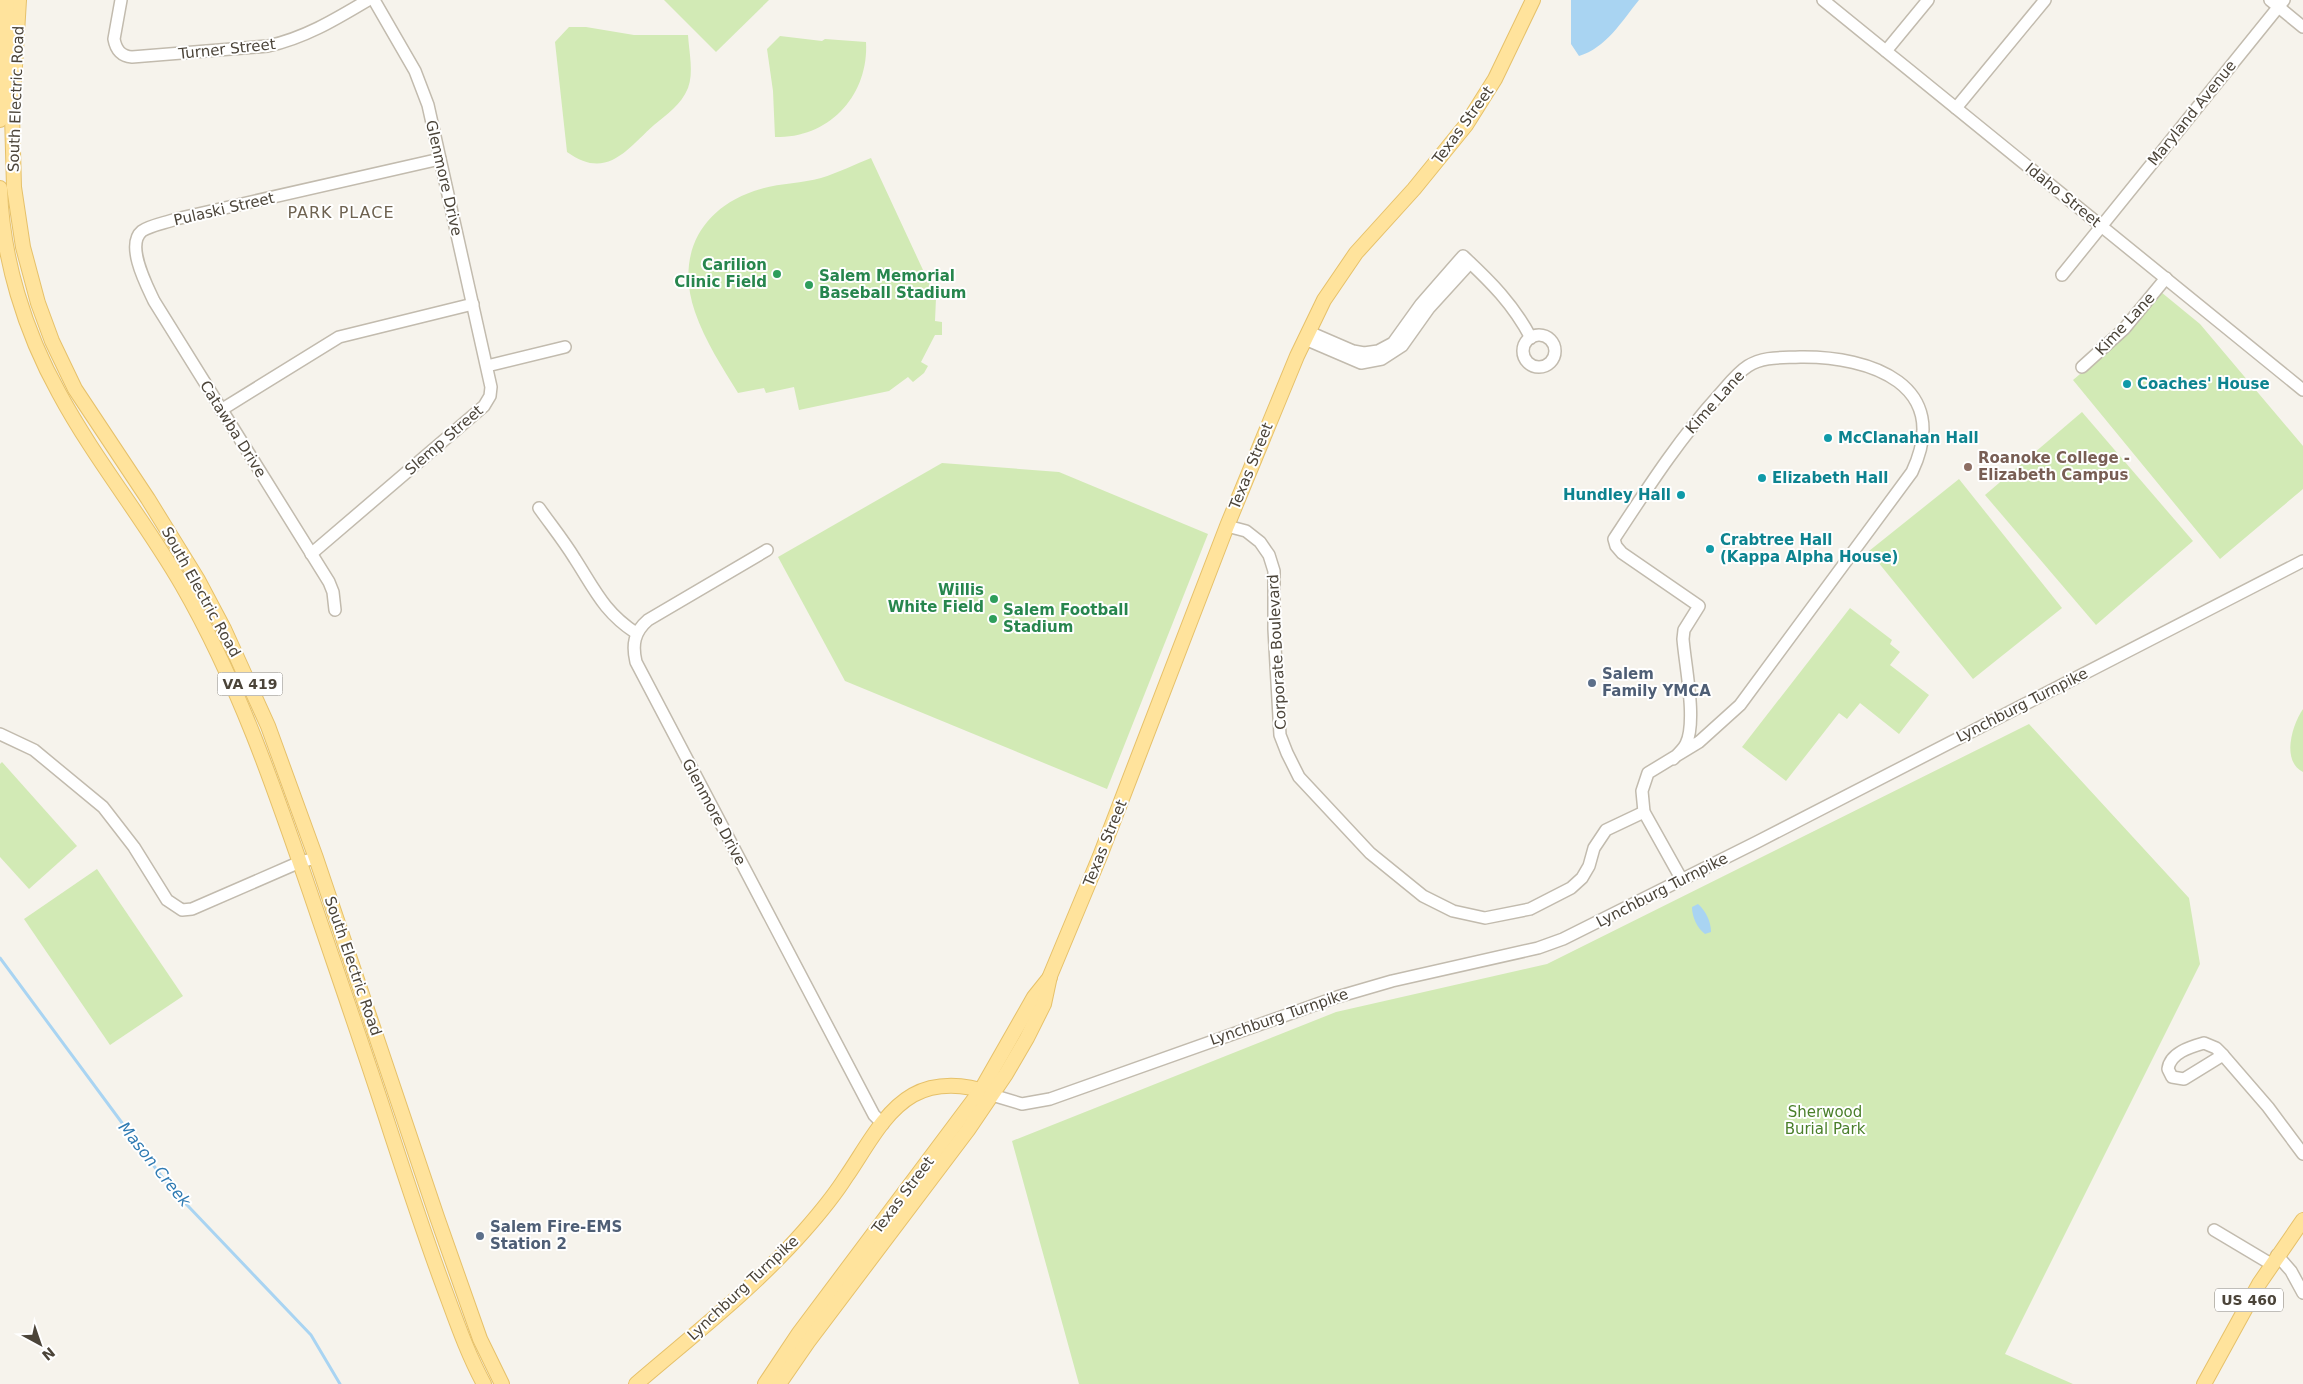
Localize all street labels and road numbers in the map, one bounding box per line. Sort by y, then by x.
street label: South Electric Road [4,26,28,172]
street label: Turner Street [177,35,277,63]
street label: Maryland Avenue [2144,57,2240,169]
street label: Texas Street [1428,82,1497,168]
street label: Glenmore Drive [422,118,466,238]
street label: Idaho Street [2022,159,2105,231]
street label: Pulaski Street [172,189,276,229]
street label: Kime Lane [2092,289,2158,359]
street label: Kime Lane [1682,367,1748,437]
street label: Catawba Drive [196,377,270,481]
street label: Slemp Street [401,401,487,479]
street label: Texas Street [1225,420,1277,513]
street label: South Electric Road [158,524,244,660]
street label: Corporate Boulevard [1264,574,1290,730]
street label: Lynchburg Turnpike [1953,664,2091,746]
road number: VA 419 [218,672,282,696]
street label: Glenmore Drive [678,756,750,868]
street label: Texas Street [1079,797,1131,890]
street label: Lynchburg Turnpike [1593,849,1731,931]
street label: South Electric Road [321,894,385,1038]
street label: Lynchburg Turnpike [1207,985,1351,1049]
street label: Texas Street [868,1153,938,1238]
street label: Lynchburg Turnpike [684,1232,802,1344]
road number: US 460 [2215,1288,2283,1312]

